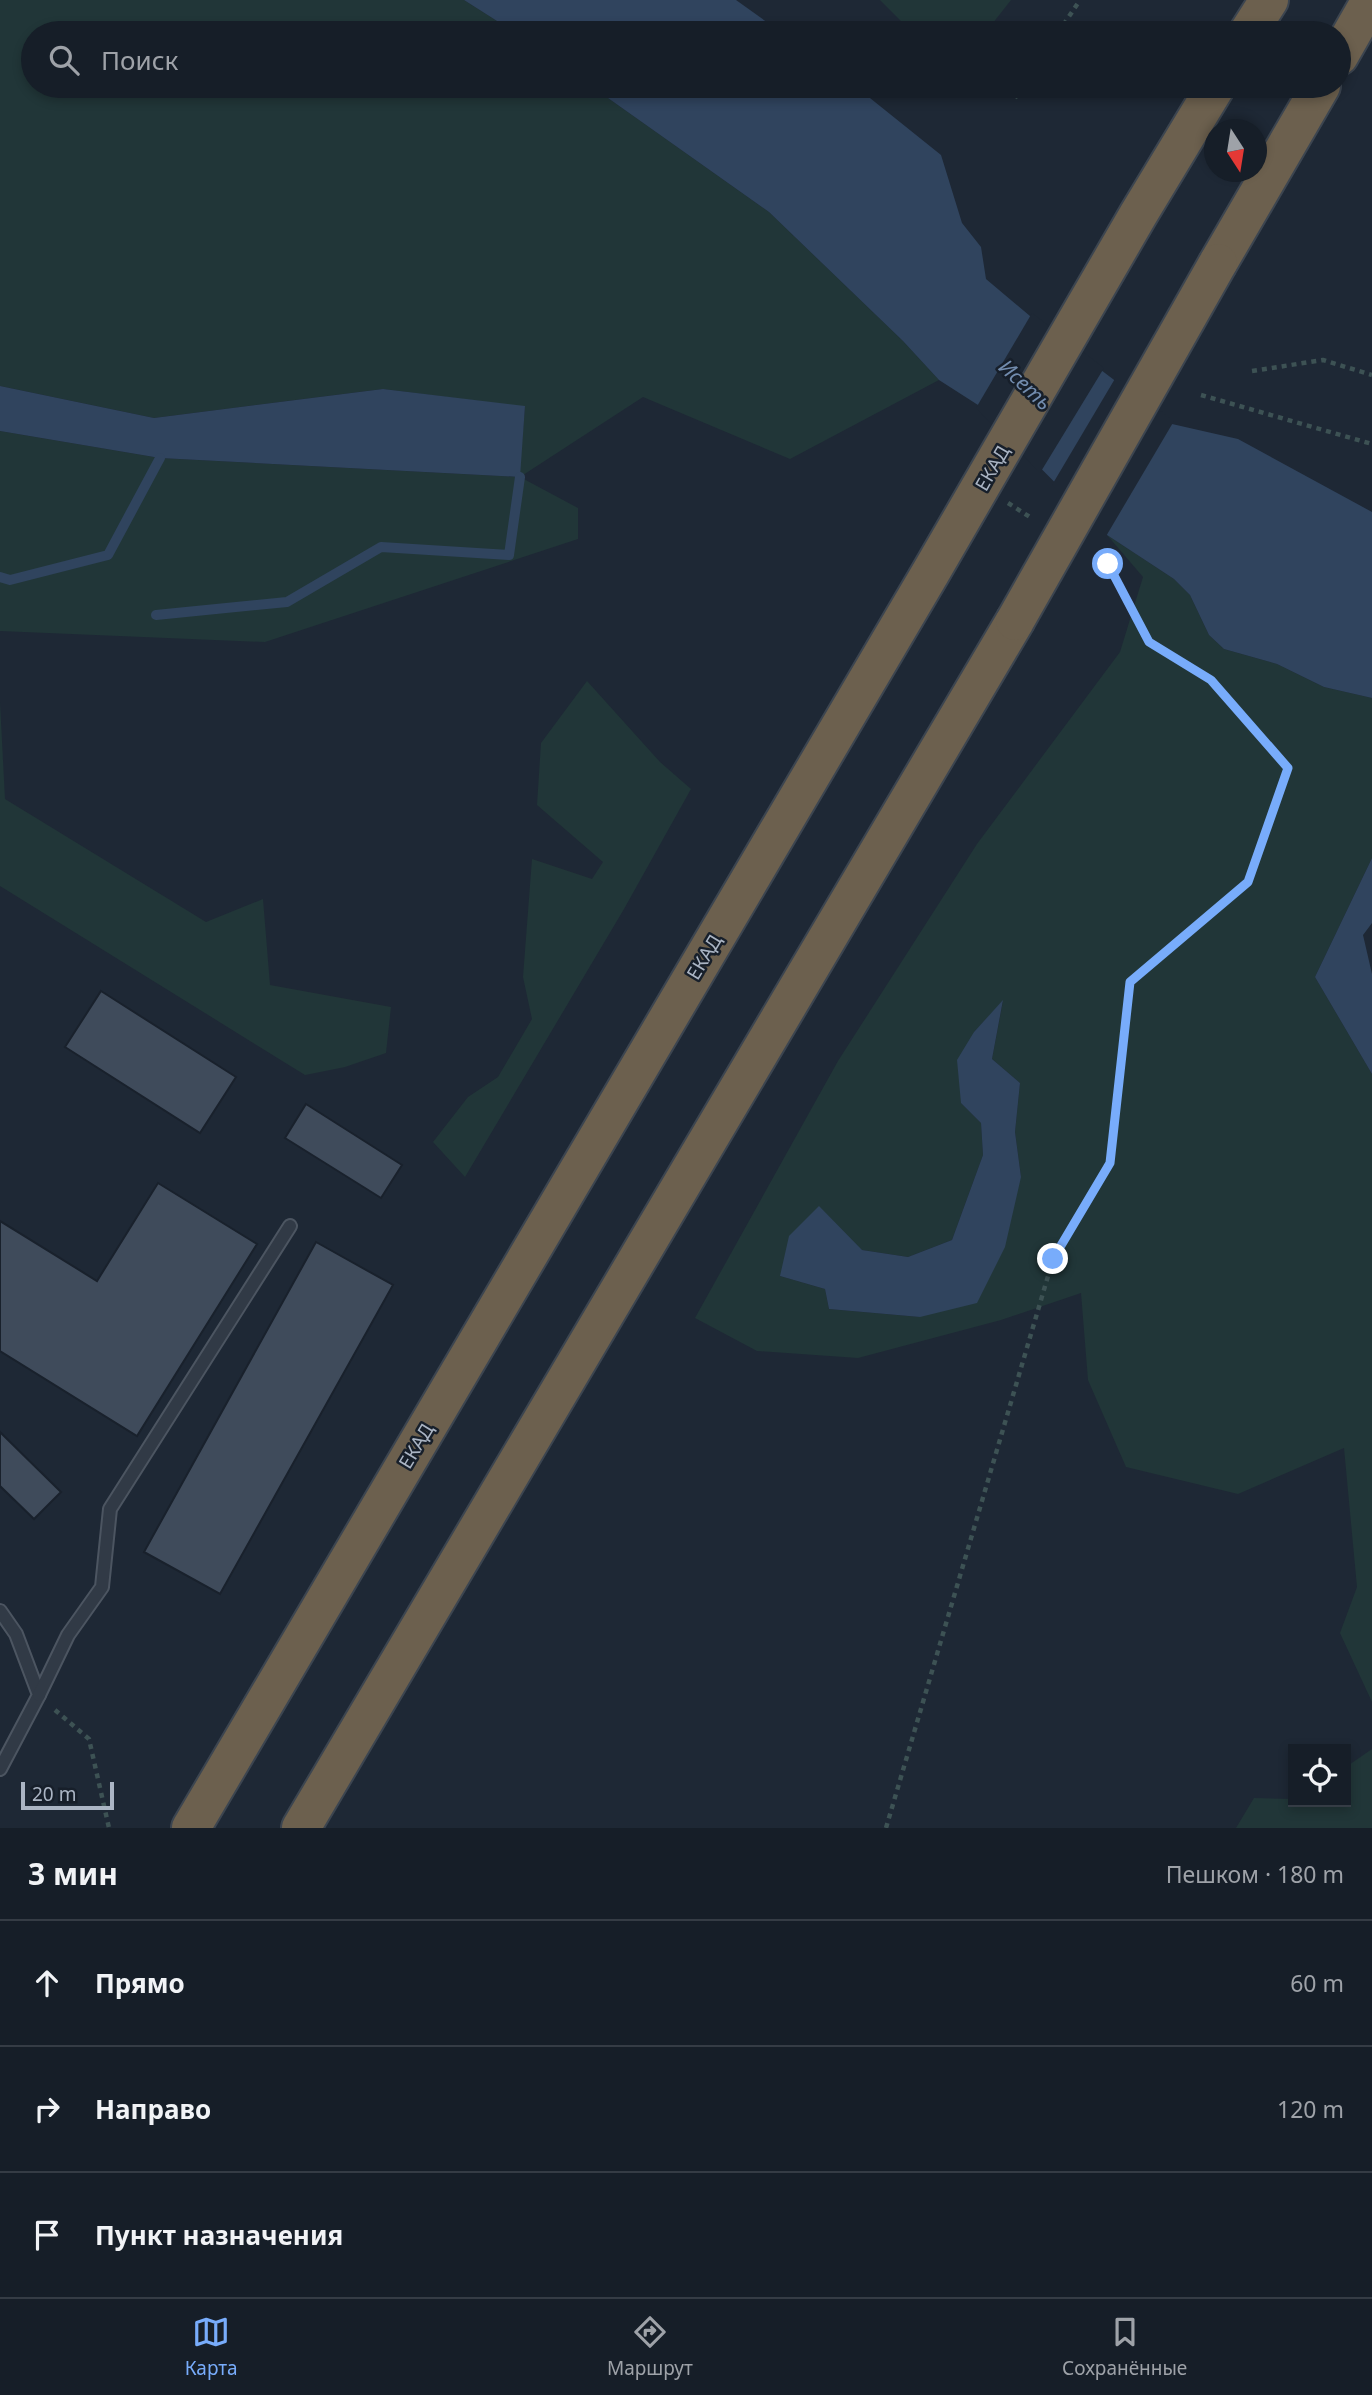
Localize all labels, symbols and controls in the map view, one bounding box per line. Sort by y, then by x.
search box [21,21,1351,98]
icon: search [45,41,83,79]
text: Поиск [101,42,178,78]
north arrow [1204,119,1267,182]
water label: Исеть [993,353,1058,416]
street label: ЕКАД [969,440,1015,495]
route start [1092,548,1123,579]
street label: ЕКАД [680,929,728,984]
route end [1037,1243,1068,1274]
street label: ЕКАД [392,1418,440,1473]
map controls [1288,1744,1351,1807]
button: locate [1288,1744,1351,1807]
scale bar [21,1779,114,1811]
text: 20 m [32,1781,76,1807]
text: 3 мин [28,1853,118,1894]
text: Пешком · 180 m [1166,1858,1344,1890]
icon: ahead [28,1964,66,2002]
text: Прямо [95,1965,185,2001]
text: 60 m [1290,1967,1344,1999]
icon: right [28,2090,66,2128]
text: Направо [95,2091,211,2127]
text: 120 m [1277,2093,1344,2125]
icon: arrive [28,2216,66,2254]
text: Пункт назначения [95,2217,343,2253]
tab: Карта [185,2313,238,2381]
tab: Маршрут [607,2313,693,2381]
tab: Сохранённые [1062,2313,1187,2381]

